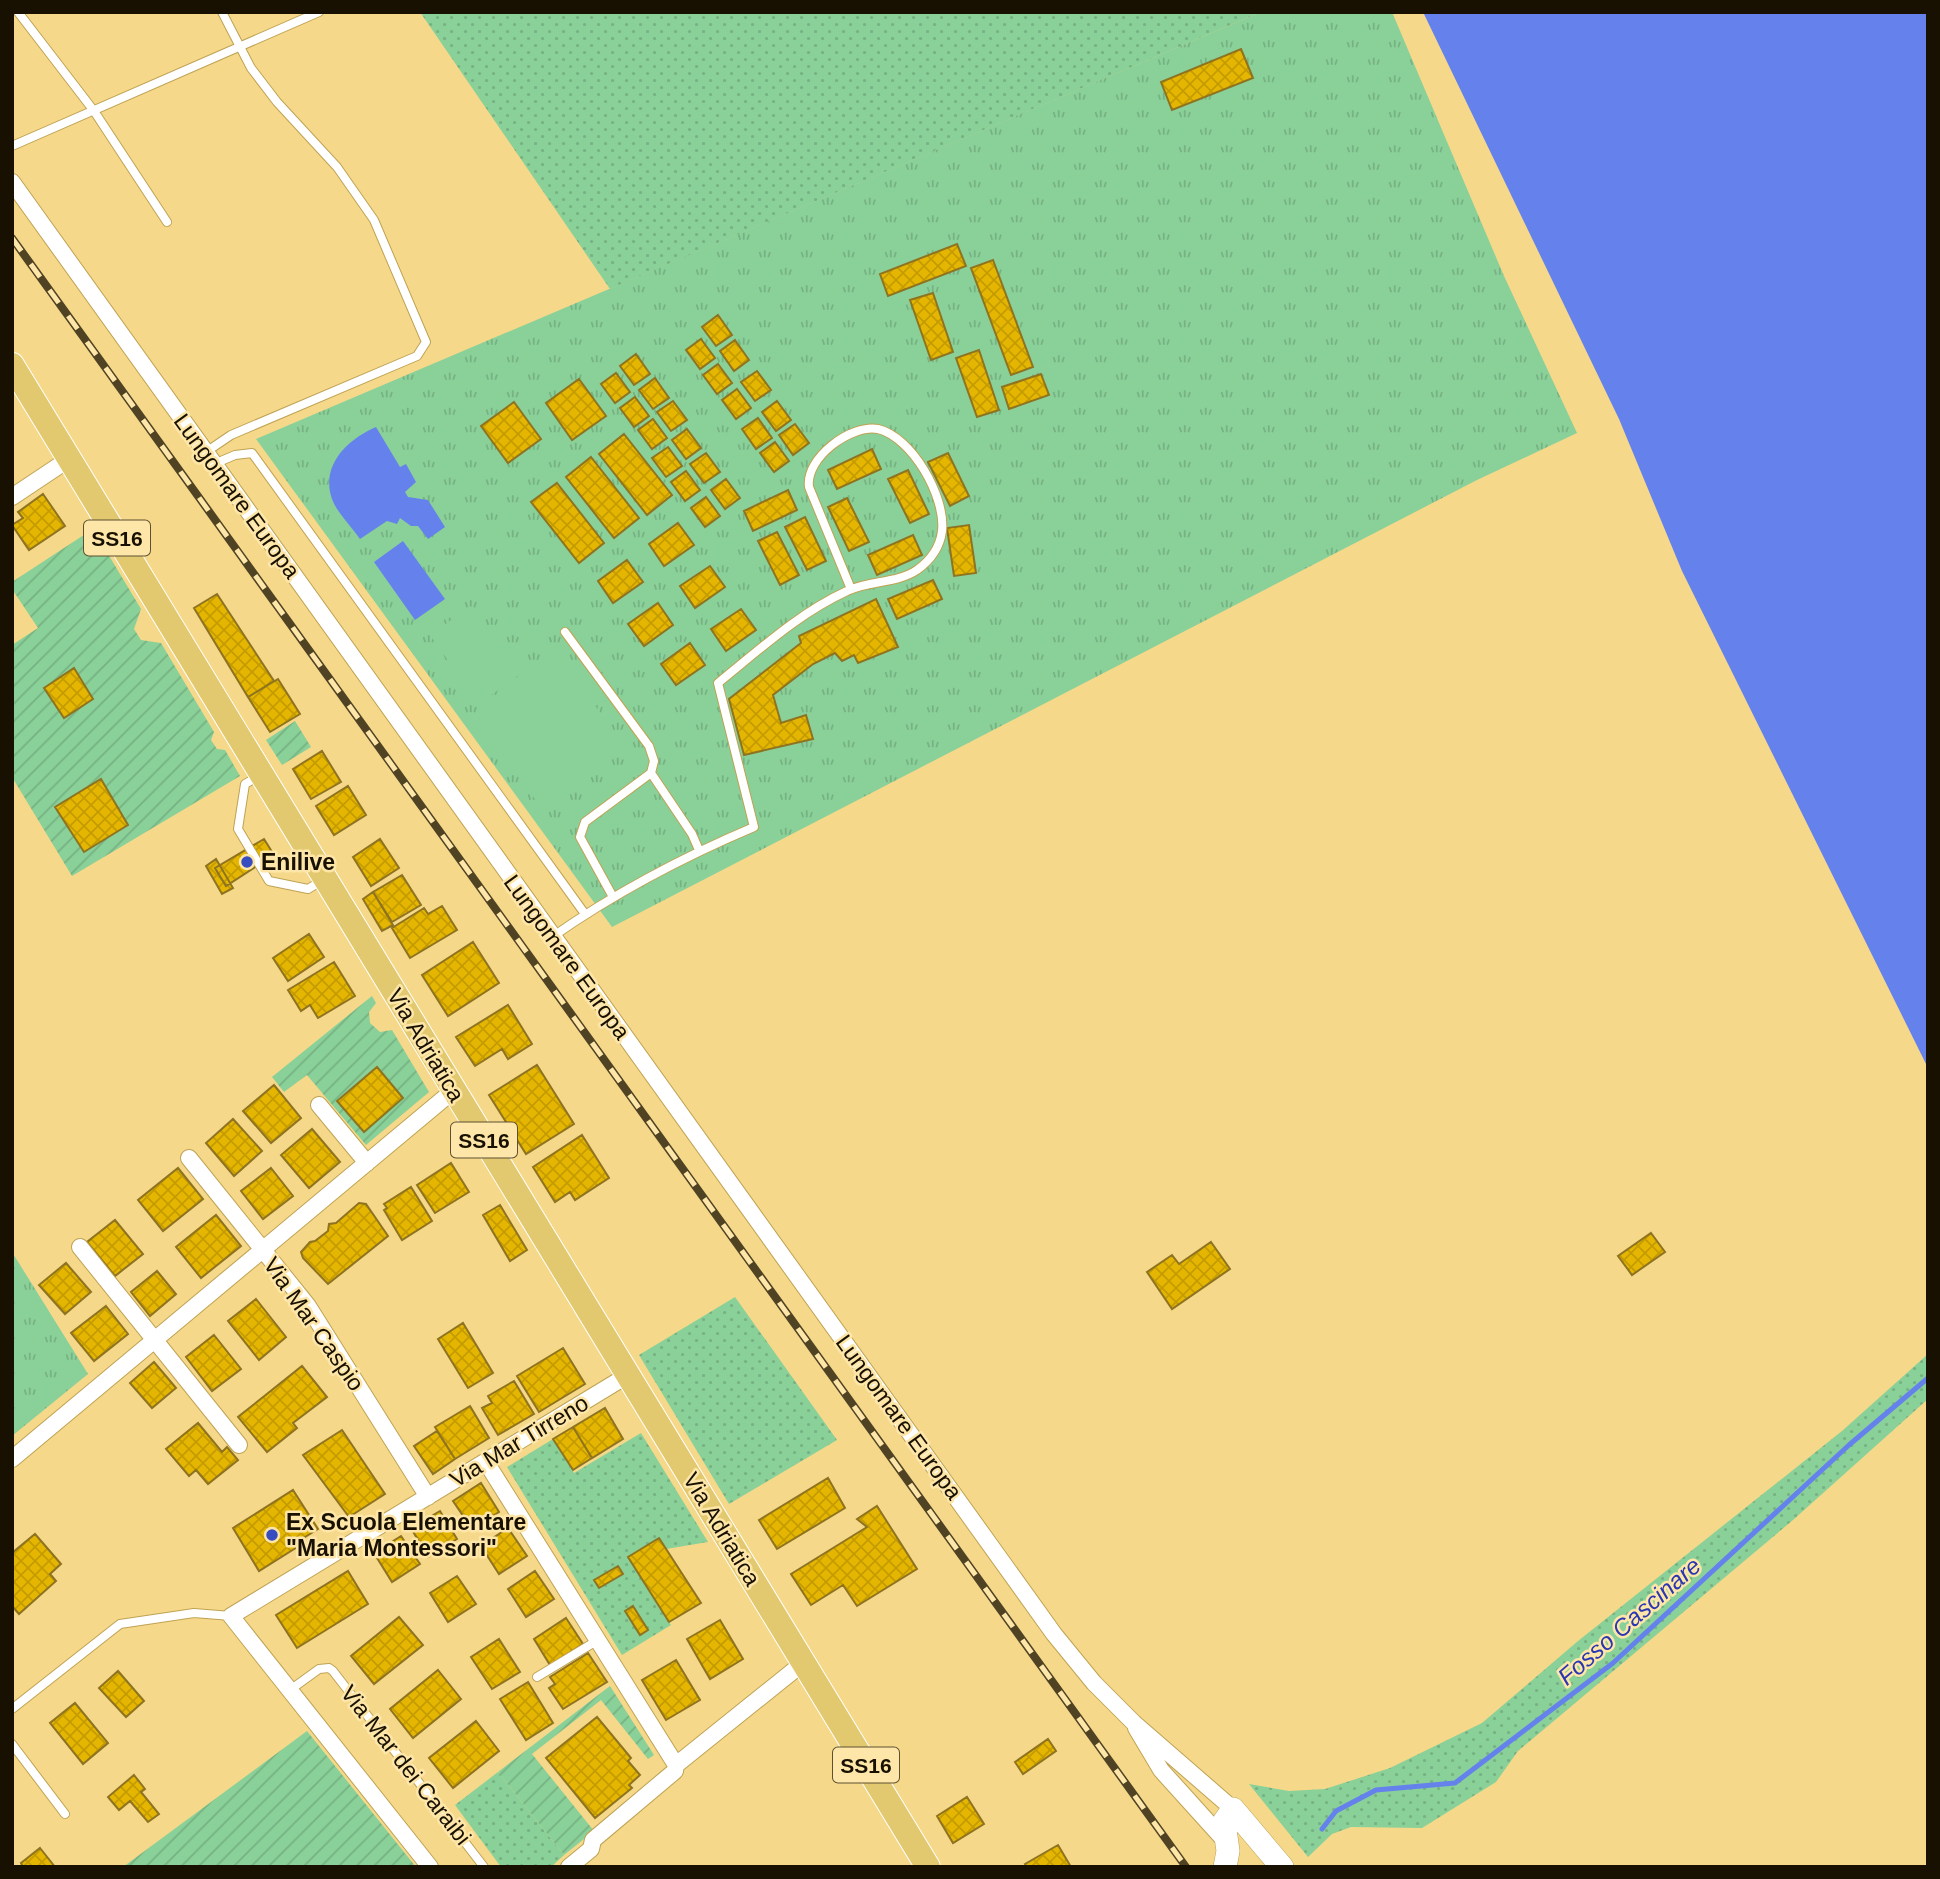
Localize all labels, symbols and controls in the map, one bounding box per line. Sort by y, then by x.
street label: Lungomare Europa [169,409,306,583]
road number: SS16 [84,520,150,556]
place label: Enilive [261,849,335,875]
marker: Enilive [239,854,255,870]
street label: Lungomare Europa [499,870,636,1044]
street label: Via Adriatica [382,984,470,1106]
road number: SS16 [451,1122,517,1158]
street label: Via Mar Caspio [258,1252,370,1396]
street label: Lungomare Europa [831,1330,968,1504]
street label: Via Mar Tirreno [445,1389,593,1493]
street label: Via Adriatica [678,1468,766,1590]
place label: Ex Scuola Elementare "Maria Montessori" [286,1509,526,1561]
marker: Ex Scuola Elementare "Maria Montessori" [264,1527,280,1543]
water label: Fosso Cascinare [1552,1552,1706,1690]
street label: Via Mar dei Caraibi [336,1680,476,1850]
road number: SS16 [833,1748,899,1782]

